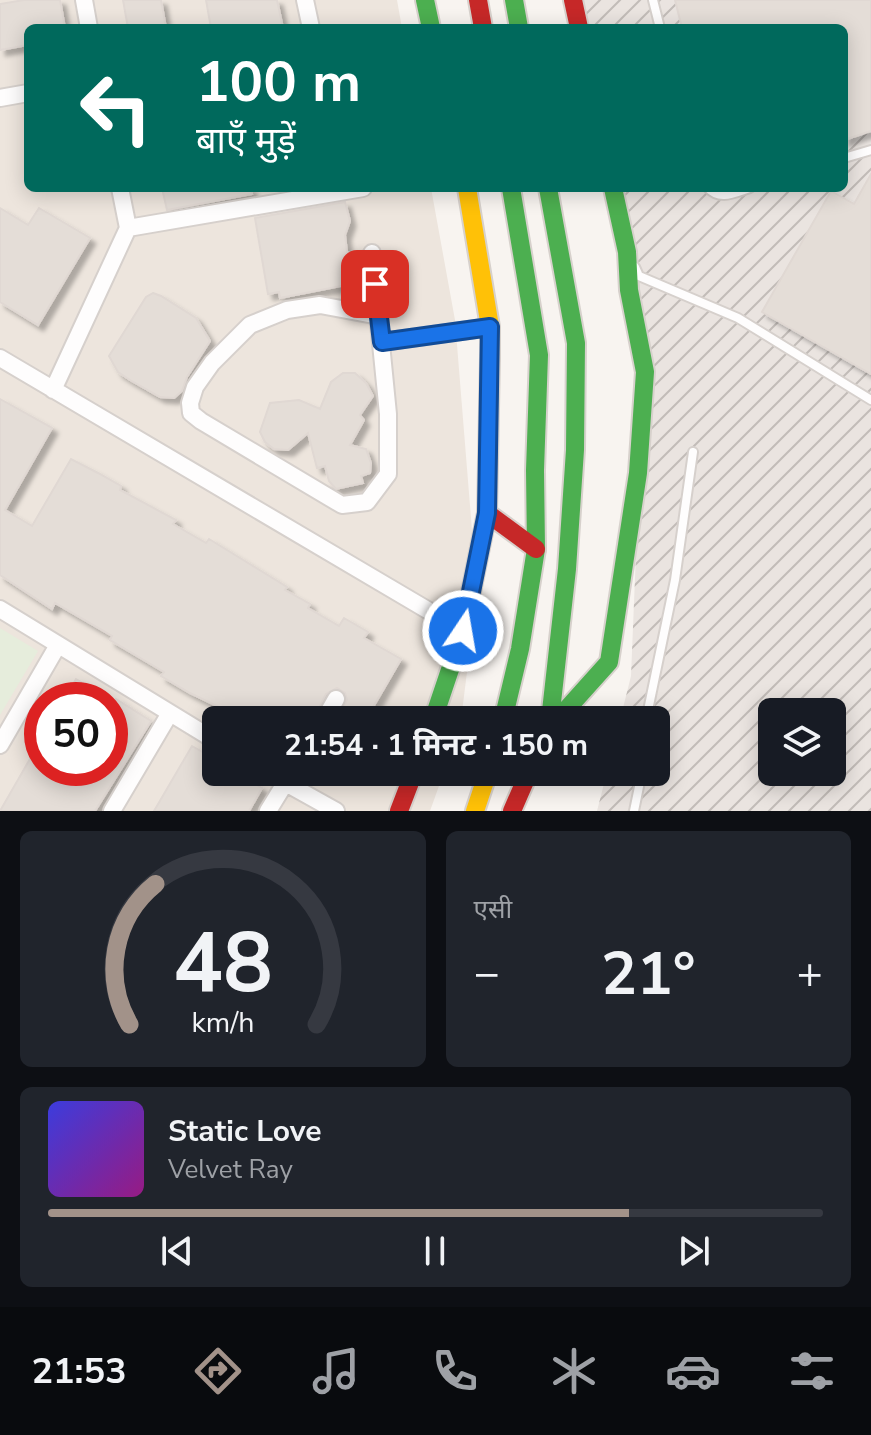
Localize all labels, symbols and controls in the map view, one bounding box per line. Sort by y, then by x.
text: 100 m [196,44,361,121]
icon: left [64,56,168,160]
text: बाएँ मुड़ें [196,117,296,166]
pin [341,250,409,318]
icon: arrive [353,262,397,306]
position arrow [421,589,505,673]
speed limit sign: 50 [24,682,128,786]
map controls [758,698,846,786]
button: layers [758,698,846,786]
text: 21:54 · 1 मिनट · 150 m [284,725,588,766]
text: एसी [474,892,512,927]
text: 48 [173,907,273,1020]
text: 21° [601,933,696,1015]
text: − [474,944,500,1004]
text: + [797,944,823,1004]
text: km/h [191,1003,254,1042]
text: Static Love [168,1111,322,1152]
text: Velvet Ray [168,1152,293,1187]
icon: previous [155,1229,199,1273]
icon: pause [413,1229,457,1273]
icon: next [672,1229,716,1273]
icon: directions [190,1343,246,1399]
icon: music [308,1343,364,1399]
icon: phone [427,1343,483,1399]
icon: climate [546,1343,602,1399]
icon: car [665,1343,721,1399]
icon: filters [784,1343,840,1399]
text: 21:53 [31,1347,127,1396]

